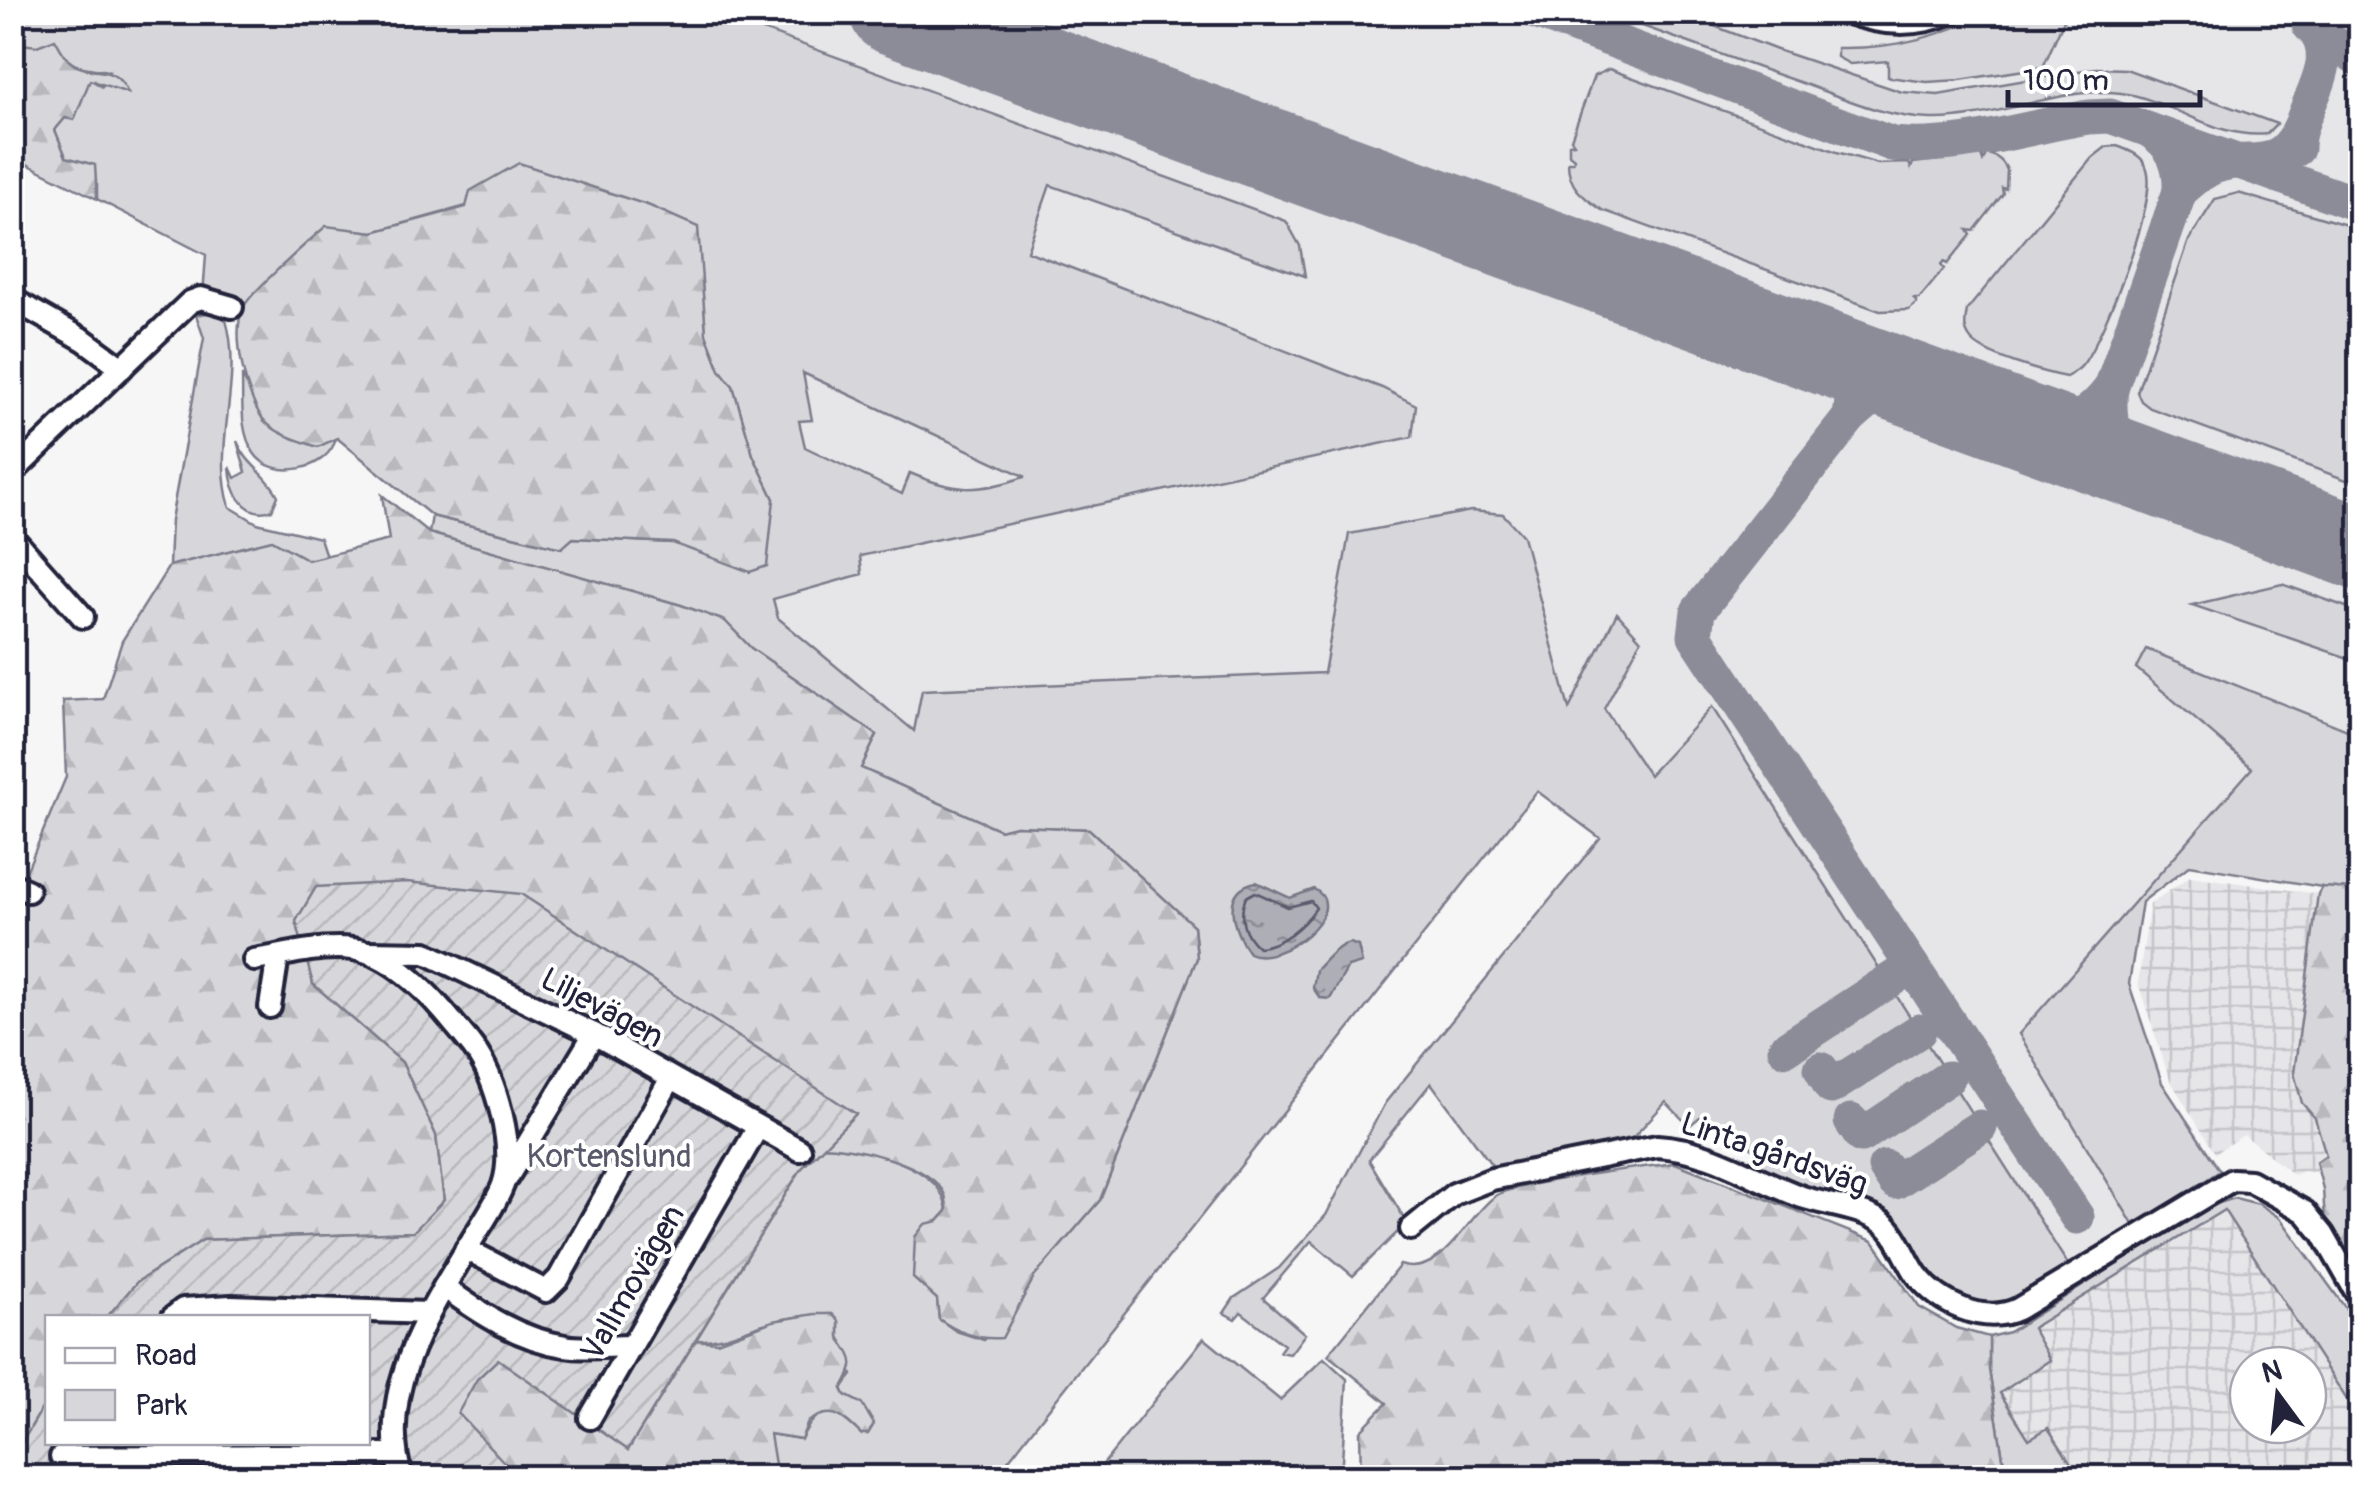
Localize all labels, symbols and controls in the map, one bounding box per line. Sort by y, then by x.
scale bar [2008,45,2200,107]
text: 100 m [2023,62,2109,99]
street label: Liljevägen [534,959,670,1057]
street label: Linta gårdsväg [1675,1103,1873,1205]
park label: Kortenslund [526,1137,692,1177]
street label: Vallmovägen [572,1198,694,1368]
legend [45,1315,370,1445]
text: Road [135,1337,197,1374]
north arrow [2228,1345,2328,1445]
text: N [2258,1353,2286,1392]
text: Park [135,1387,188,1424]

